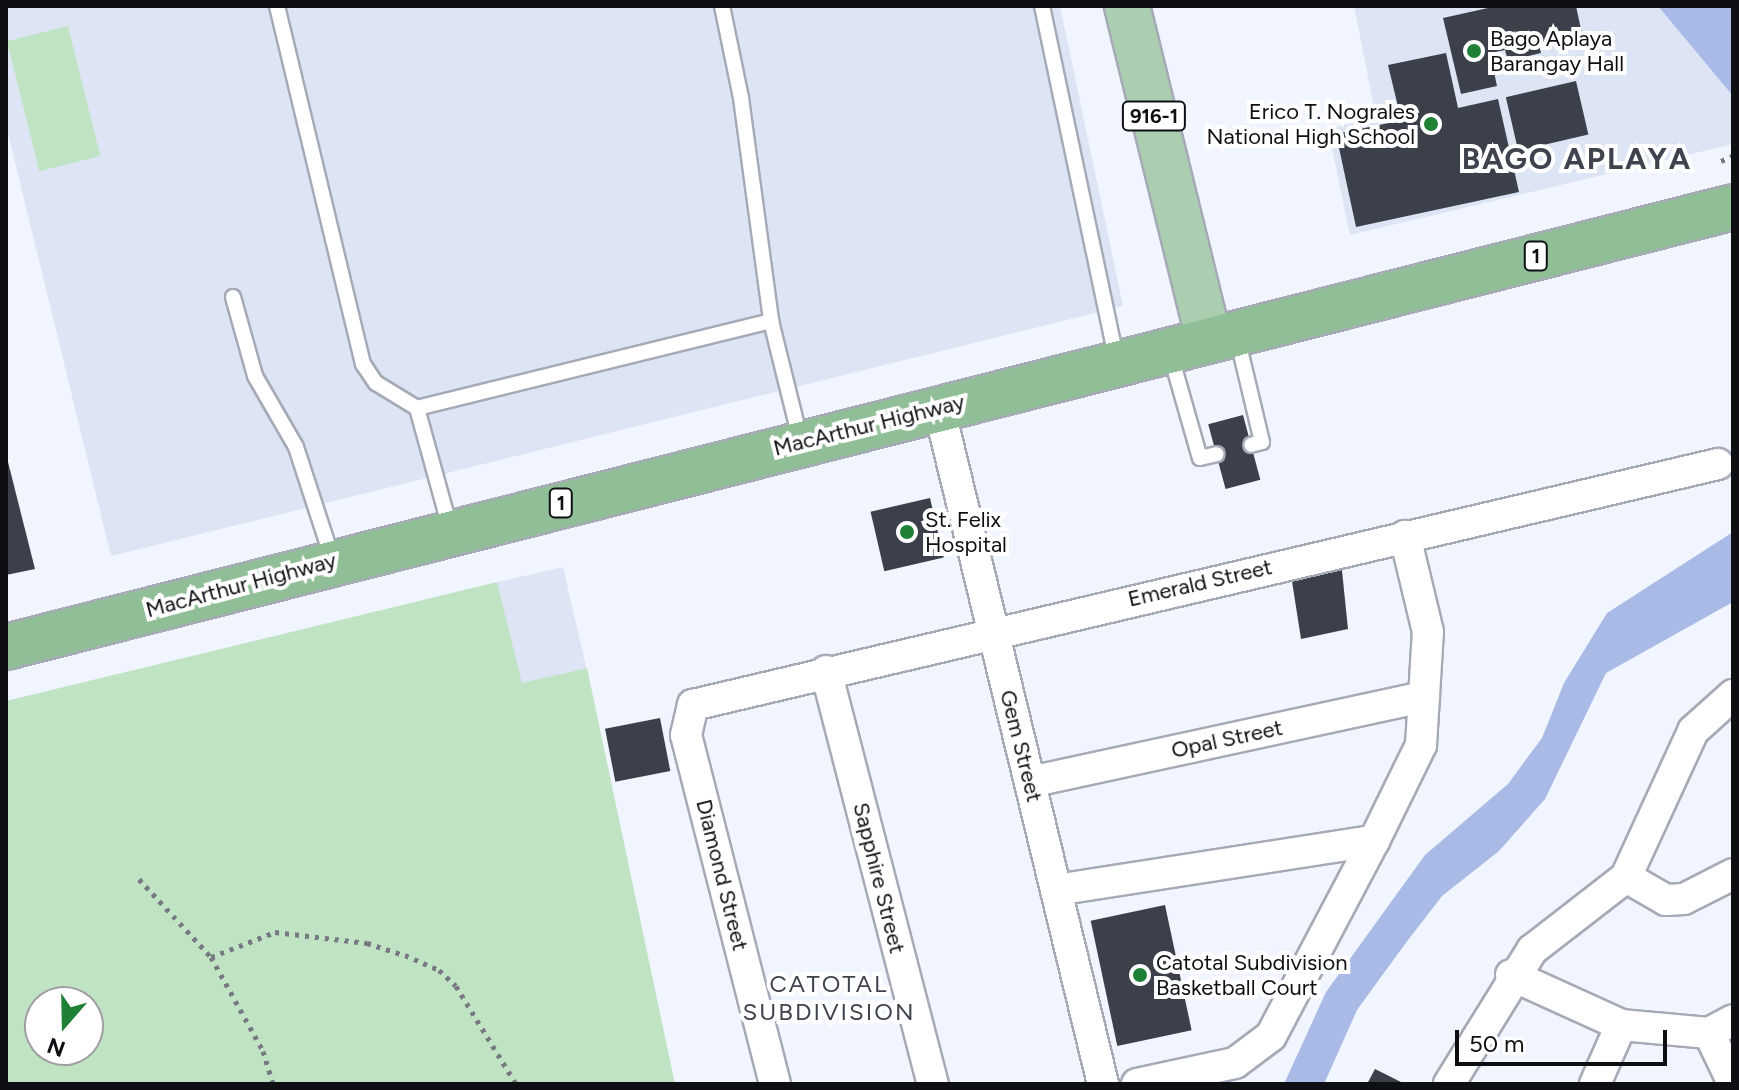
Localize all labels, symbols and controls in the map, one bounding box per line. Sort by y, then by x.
place label: Bago Aplaya Barangay Hall [1490,25,1624,76]
marker: Bago Aplaya Barangay Hall [1465,42,1483,60]
place label: Erico T. Nograles National High School [1207,98,1415,150]
road number: 916-1 [1120,100,1188,132]
marker: Erico T. Nograles National High School [1422,115,1440,133]
district label: BAGO APLAYA [1462,141,1692,177]
road number: 1 [1522,240,1550,272]
street label: MacArthur Highway [771,388,967,462]
road number: 1 [547,487,575,519]
place label: St. Felix Hospital [925,506,1007,558]
marker: St. Felix Hospital [896,521,918,543]
street label: MacArthur Highway [143,547,339,623]
street label: Emerald Street [1125,554,1275,612]
street label: Gem Street [994,687,1048,805]
street label: Opal Street [1169,714,1285,764]
street label: Diamond Street [690,797,754,953]
street label: Sapphire Street [847,800,911,956]
place label: Catotal Subdivision Basketball Court [1156,949,1347,1000]
marker: Catotal Subdivision Basketball Court [1131,966,1149,984]
district label: CATOTAL SUBDIVISION [743,970,915,1026]
north arrow [24,986,104,1066]
scale bar [1459,1014,1671,1064]
text: 50 m [1469,1029,1525,1058]
text: N [44,1032,69,1063]

